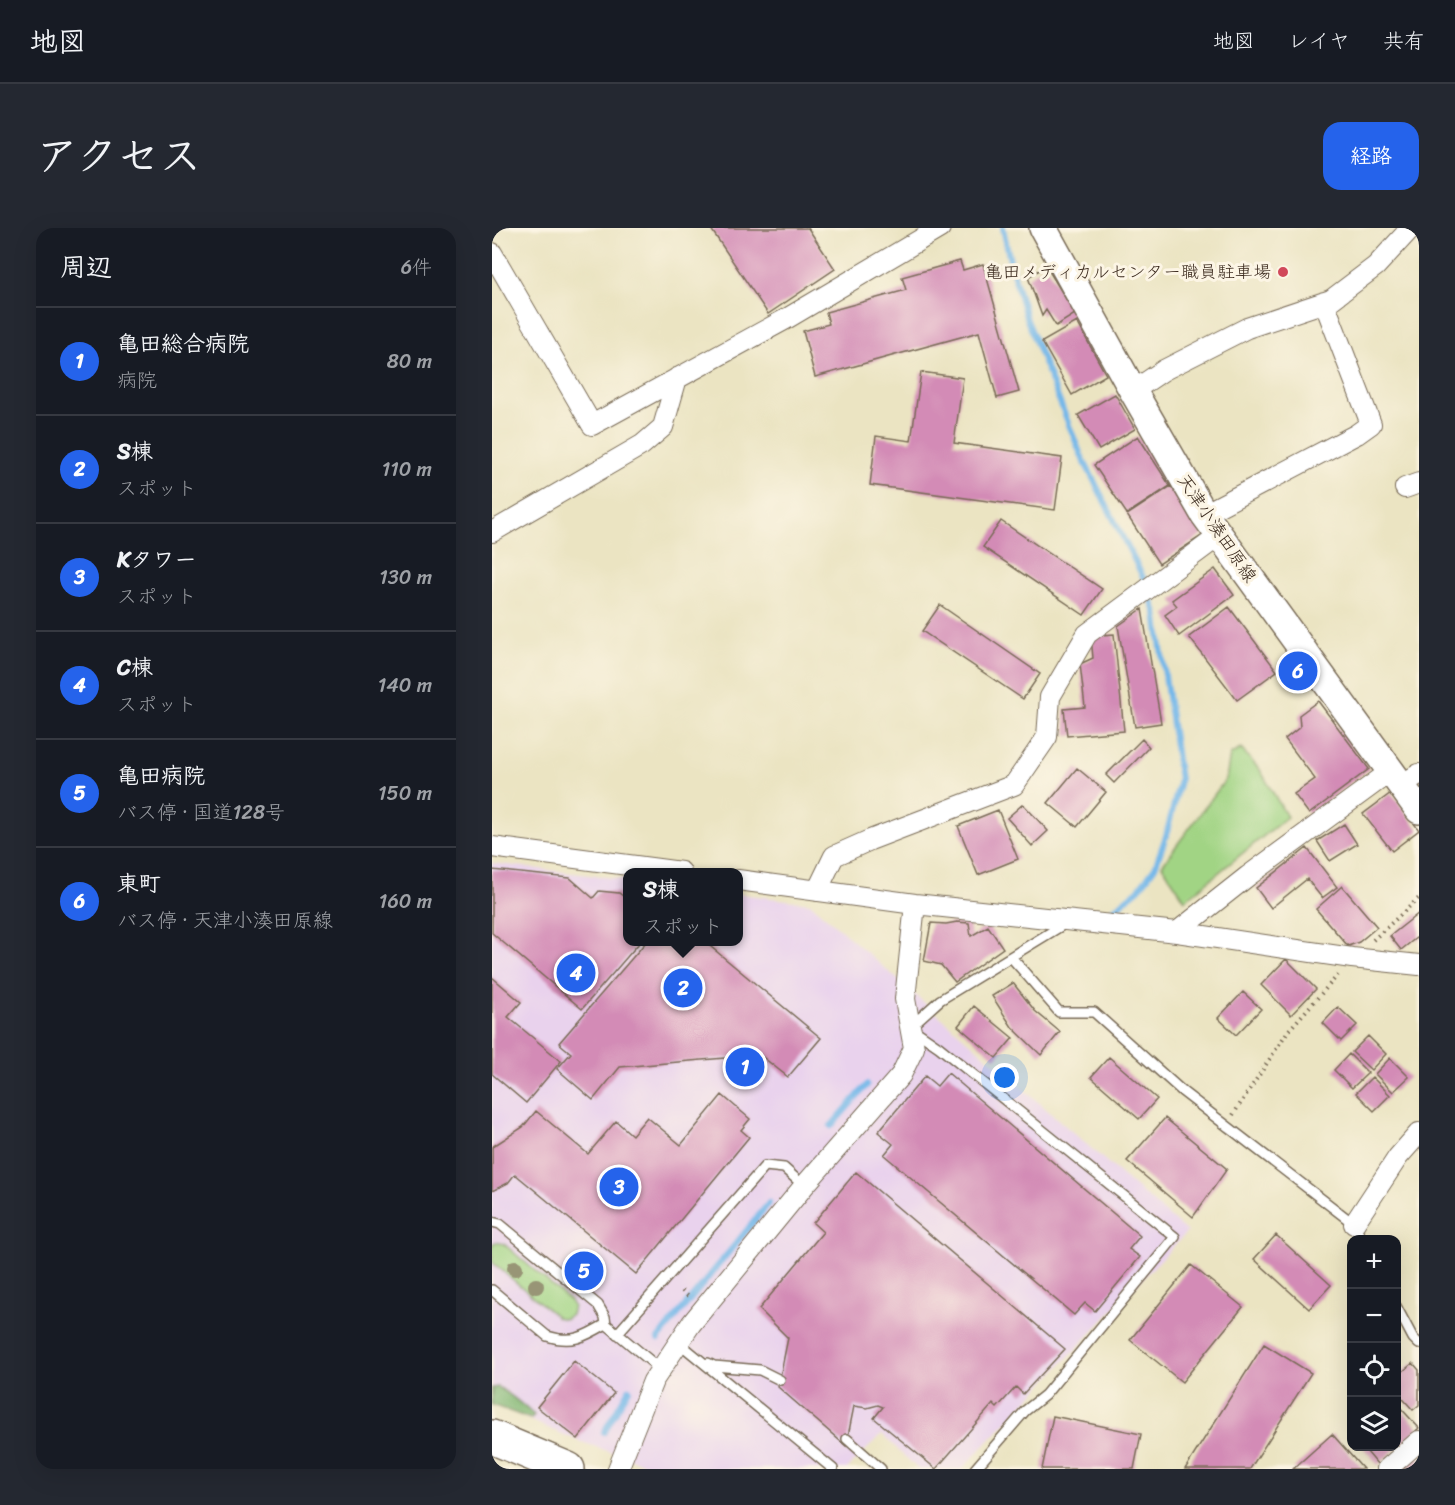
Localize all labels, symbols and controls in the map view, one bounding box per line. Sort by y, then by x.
text: 地図 [30,17,86,66]
text: 地図 [1213,22,1255,60]
text: レイヤ [1288,22,1350,60]
text: 共有 [1383,22,1425,60]
text: アクセス [36,119,201,193]
button: 経路 [1323,122,1419,190]
text: 周辺 [60,244,112,290]
text: 6件 [401,250,432,285]
place label: 亀田メディカルセンター職員駐車場 [984,256,1271,288]
marker: 亀田メディカルセンター職員駐車場 [1276,265,1290,279]
text: 亀田総合病院 [117,324,249,363]
text: 1 [75,344,84,379]
text: 80 m [387,344,432,379]
text: 病院 [117,363,157,398]
text: S棟 [117,432,153,471]
text: 2 [74,452,85,487]
text: 110 m [382,452,432,487]
street label: 天津小湊田原線 [1169,467,1265,589]
text: スポット [117,471,197,506]
text: Kタワー [117,540,196,579]
text: 3 [74,560,85,595]
text: 130 m [379,560,432,595]
text: スポット [117,579,197,614]
text: C棟 [117,648,153,687]
pin: 6 [1278,648,1318,694]
text: 4 [73,668,86,703]
text: 140 m [378,668,432,703]
text: スポット [117,687,197,722]
text: 亀田病院 [117,756,205,795]
text: 5 [73,776,86,811]
text: 150 m [378,776,432,811]
text: バス停 · 国道128号 [117,795,285,830]
text: 東町 [117,864,161,903]
popup [623,868,743,946]
text: S棟 [643,870,679,909]
text: 6 [74,884,85,919]
text: 160 m [379,884,432,919]
text: バス停 · 天津小湊田原線 [117,903,333,938]
text: スポット [643,909,723,944]
pin: 4 [556,950,596,996]
pin: 2 [664,966,702,1011]
pin: 1 [726,1044,764,1090]
your location [990,1063,1019,1092]
pin: 3 [600,1164,638,1210]
map controls [1347,1235,1401,1451]
button: + [1347,1235,1401,1289]
pin: 5 [564,1248,604,1294]
button: − [1347,1289,1401,1343]
button: locate [1347,1343,1401,1397]
button: layers [1347,1397,1401,1451]

